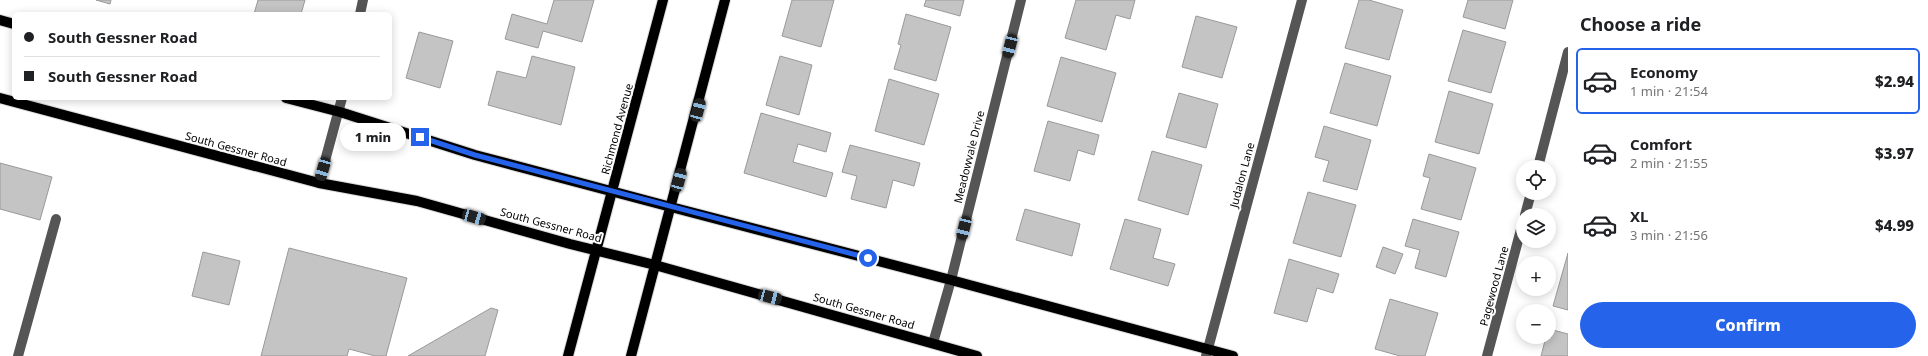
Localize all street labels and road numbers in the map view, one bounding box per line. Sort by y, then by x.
street label: Richmond Avenue [597,82,636,176]
street label: Meadowvale Drive [950,109,987,205]
street label: South Gessner Road [184,128,289,169]
street label: Judalon Lane [1225,141,1257,210]
street label: South Gessner Road [499,204,604,245]
street label: Pagewood Lane [1476,244,1511,327]
street label: South Gessner Road [812,289,917,332]

